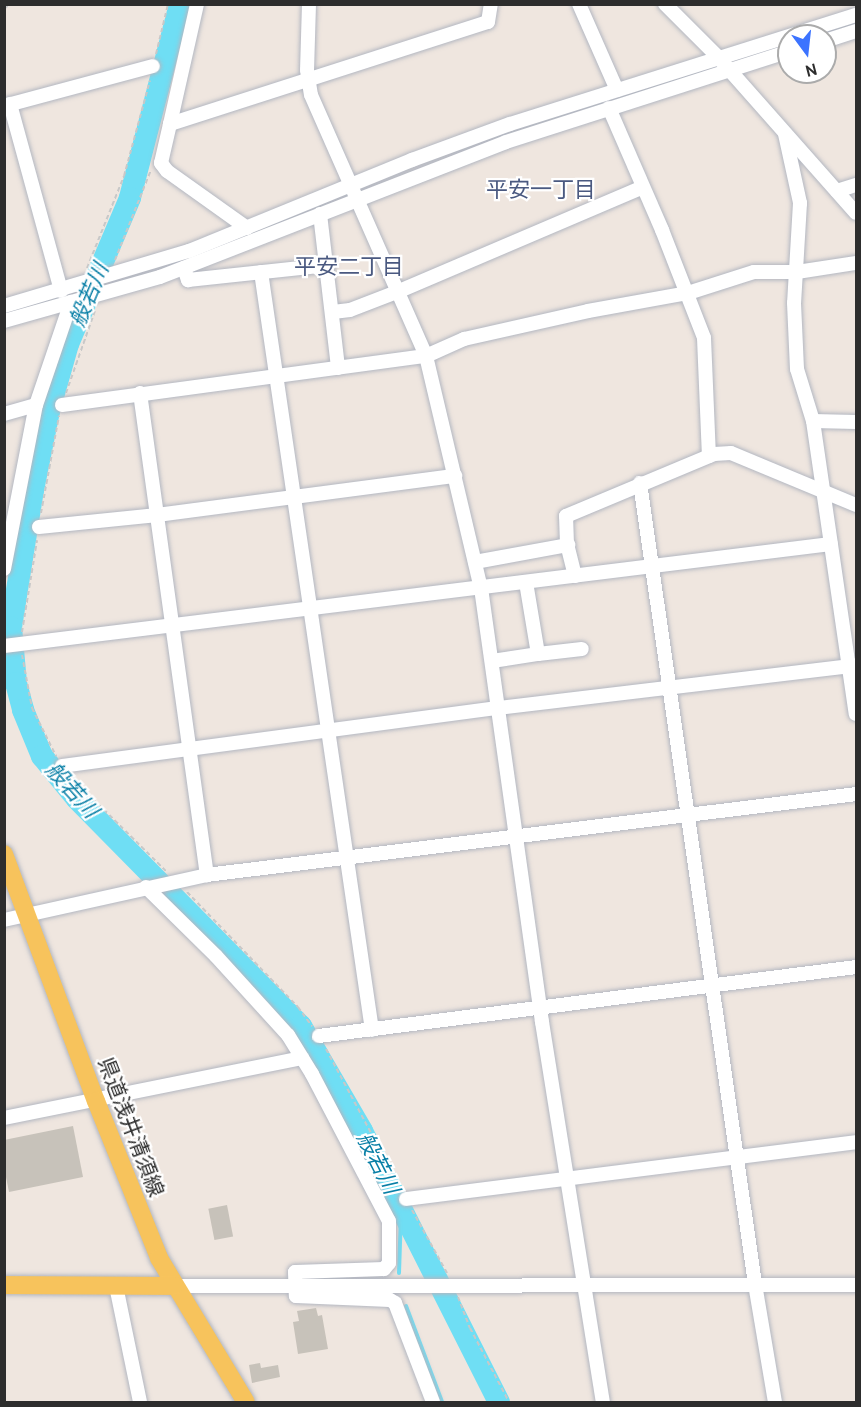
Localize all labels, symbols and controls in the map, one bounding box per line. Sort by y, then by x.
north arrow [777,24,837,84]
text: N [803,59,819,81]
district label: 平安一丁目 [486,177,596,203]
district label: 平安二丁目 [294,254,404,280]
water label: 般若川 [64,259,114,331]
water label: 般若川 [40,757,104,823]
street label: 県道浅井清須線 [93,1054,169,1200]
water label: 般若川 [351,1128,405,1198]

